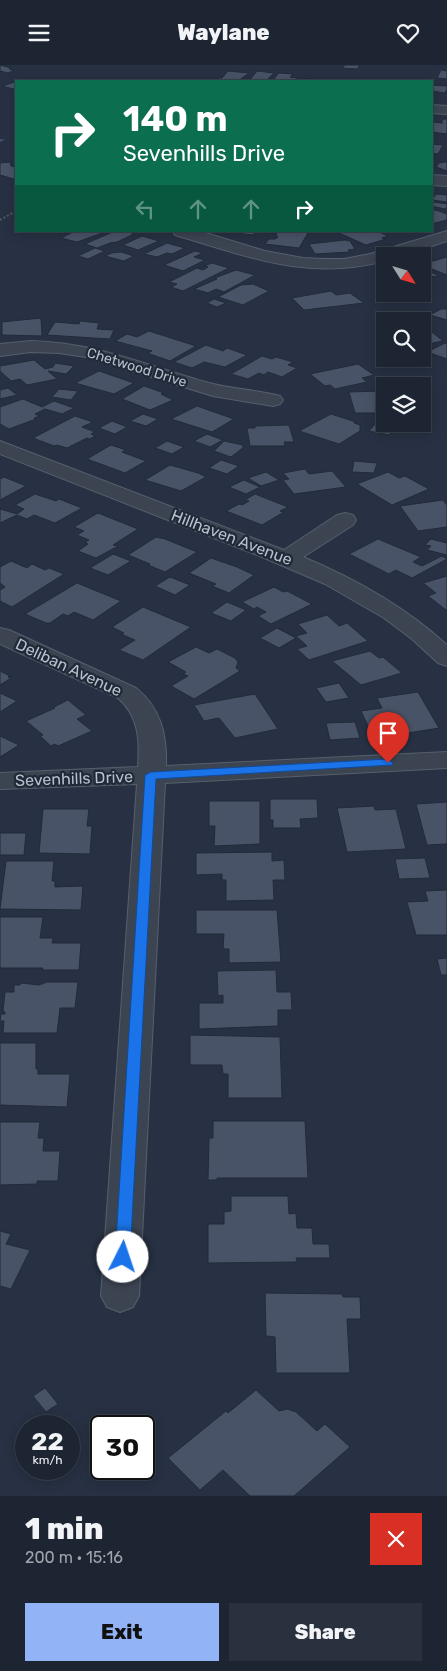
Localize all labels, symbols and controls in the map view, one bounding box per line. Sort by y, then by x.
icon: menu [25,19,53,47]
text: Waylane [177,19,270,46]
icon: heart [394,19,422,47]
text: 140 m [123,98,228,140]
icon: right [40,100,105,165]
text: Sevenhills Drive [123,140,285,167]
icon: left [131,195,159,223]
icon: ahead [184,195,212,223]
icon: ahead [237,195,265,223]
icon: right [290,195,318,223]
north arrow [376,247,431,303]
map controls [376,247,431,432]
button: search [376,312,431,367]
street label: Chetwood Drive [85,344,189,391]
button: layers [376,377,431,432]
street label: Hillhaven Avenue [169,506,295,569]
street label: Deliban Avenue [13,634,125,700]
pin [367,712,409,763]
icon: arrive [374,719,402,747]
street label: Sevenhills Drive [15,767,133,790]
position arrow [96,1230,148,1282]
speed limit sign: 30 [90,1415,155,1480]
text: 22 [31,1427,64,1456]
text: km/h [33,1453,62,1467]
text: 1 min [25,1511,103,1547]
button: close [370,1513,422,1565]
text: 200 m · 15:16 [25,1548,123,1567]
button: Exit [25,1603,219,1661]
button: Share [229,1603,422,1661]

